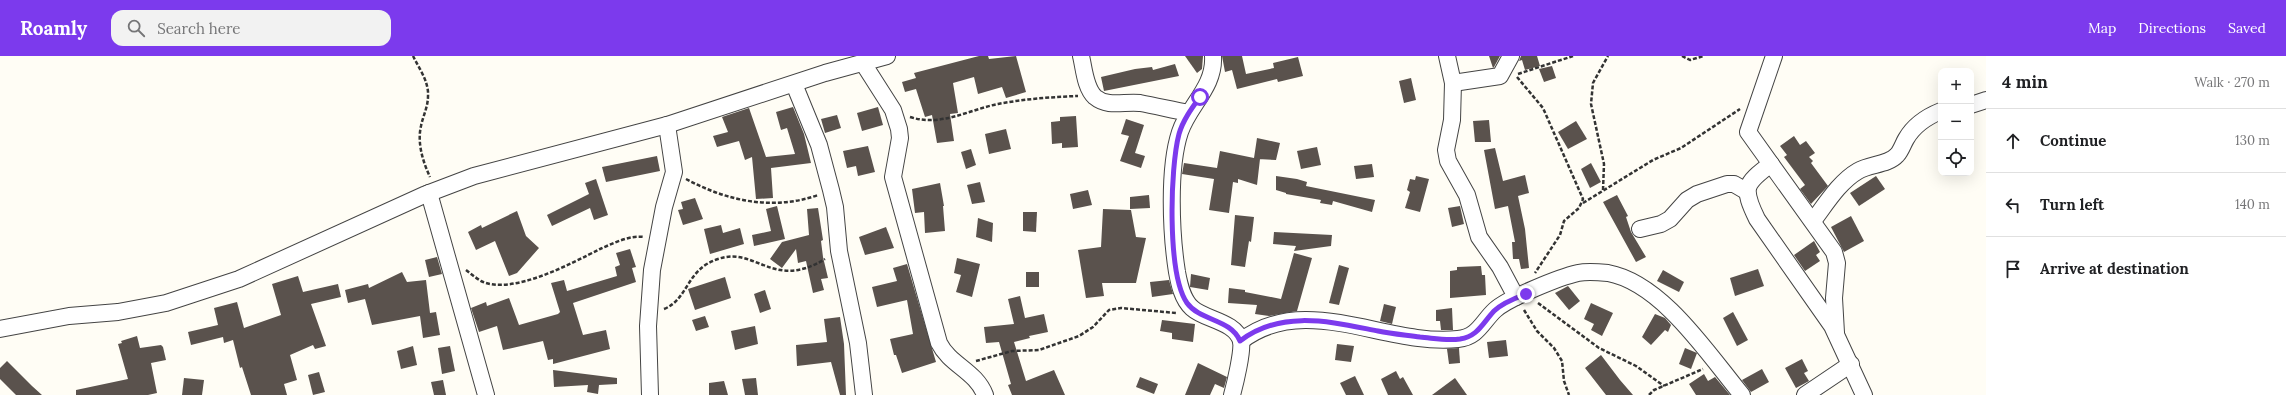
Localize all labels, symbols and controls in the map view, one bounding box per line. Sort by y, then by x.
search box [111,10,391,46]
text: Roamly [20,16,87,40]
icon: search [125,17,147,39]
text: Search here [157,19,241,38]
text: Map [2088,19,2116,37]
text: Directions [2138,19,2206,37]
text: Saved [2228,19,2266,37]
map controls [1938,68,1974,176]
button: + [1938,68,1974,104]
text: 4 min [2002,71,2048,93]
text: Walk · 270 m [2194,74,2270,91]
route start [1191,88,1209,106]
button: − [1938,104,1974,140]
icon: ahead [2002,130,2024,152]
text: Continue [2040,131,2106,150]
text: 130 m [2235,132,2270,149]
button: locate [1938,140,1974,176]
icon: left [2002,194,2024,216]
text: Turn left [2040,195,2104,214]
text: 140 m [2235,196,2270,213]
icon: arrive [2002,258,2024,280]
text: Arrive at destination [2040,259,2189,278]
route end [1517,285,1535,303]

